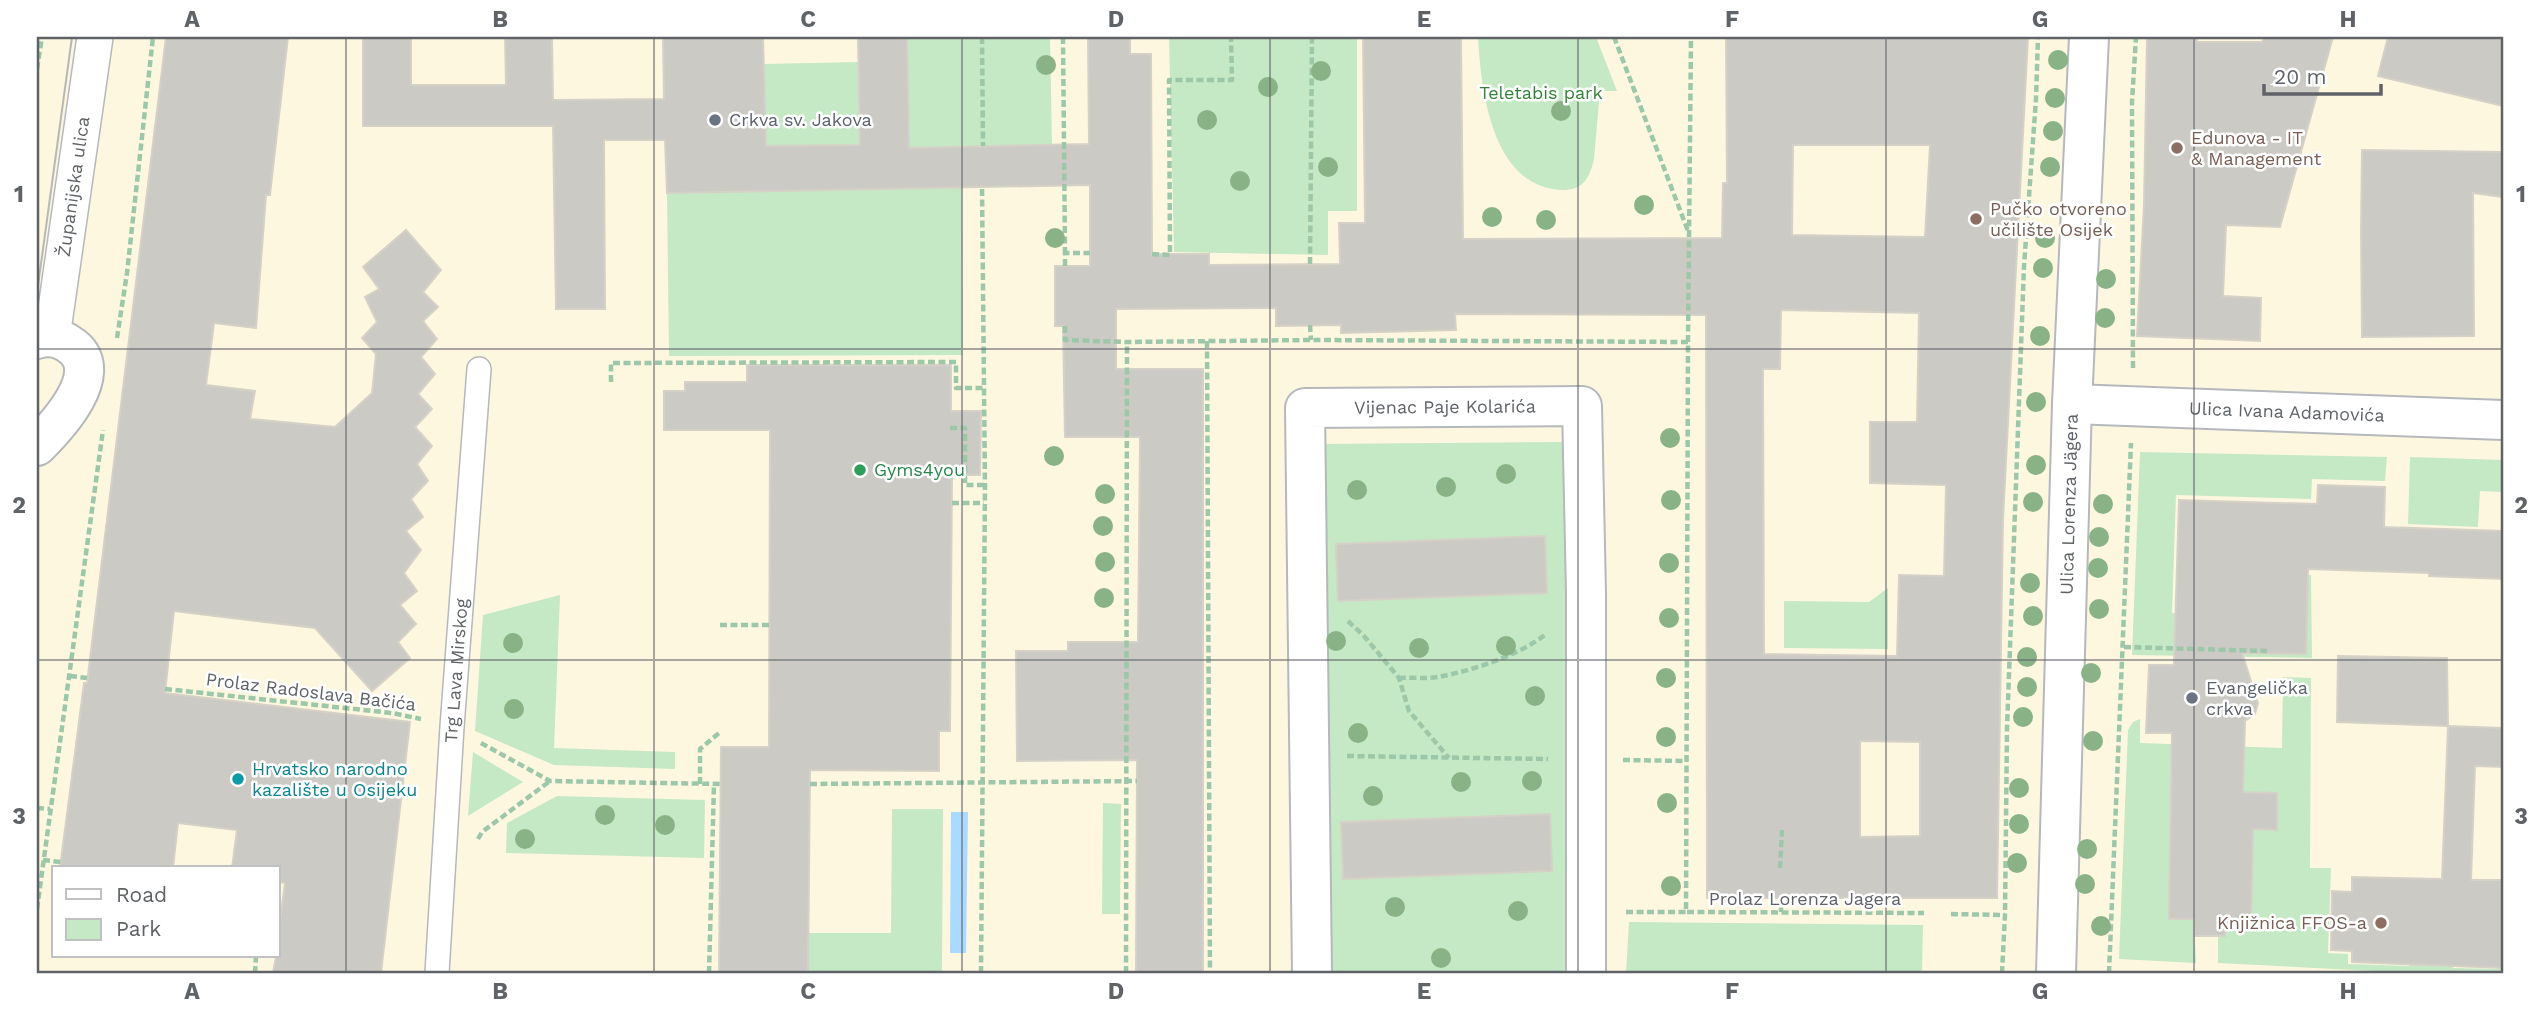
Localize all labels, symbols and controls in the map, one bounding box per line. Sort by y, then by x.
text: A [184,6,200,33]
text: B [492,6,508,33]
text: C [800,6,816,33]
text: D [1108,6,1124,33]
text: E [1417,6,1431,33]
text: F [1725,6,1739,33]
text: G [2032,6,2048,33]
text: H [2339,6,2357,33]
scale bar [2264,52,2381,96]
text: 20 m [2274,64,2326,89]
park label: Teletabis park [1479,82,1603,103]
place label: Crkva sv. Jakova [729,109,872,130]
marker: Crkva sv. Jakova [707,112,723,128]
street label: Županijska ulica [53,115,94,258]
place label: Edunova - IT & Management [2191,127,2322,169]
marker: Edunova - IT & Management [2169,140,2185,156]
text: 1 [14,181,24,208]
text: 1 [2516,181,2526,208]
place label: Pučko otvoreno učilište Osijek [1990,198,2127,240]
marker: Pučko otvoreno učilište Osijek [1968,211,1984,227]
street label: Vijenac Paje Kolarića [1354,395,1536,418]
street label: Ulica Ivana Adamovića [2189,397,2385,426]
street label: Ulica Lorenza Jägera [2056,413,2082,595]
place label: Gyms4you [874,459,965,480]
marker: Gyms4you [852,462,868,478]
text: 2 [12,492,26,519]
text: 2 [2514,492,2528,519]
street label: Trg Lava Mirskog [440,597,472,743]
street label: Prolaz Radoslava Bačića [205,668,417,715]
place label: Evangelička crkva [2206,677,2308,719]
marker: Evangelička crkva [2184,690,2200,706]
place label: Hrvatsko narodno kazalište u Osijeku [252,758,417,800]
marker: Hrvatsko narodno kazalište u Osijeku [230,771,246,787]
text: 3 [12,803,26,830]
text: 3 [2514,803,2528,830]
legend [52,866,280,958]
text: Road [116,882,167,907]
street label: Prolaz Lorenza Jagera [1709,888,1901,909]
place label: Knjižnica FFOS-a [2217,912,2367,933]
marker: Knjižnica FFOS-a [2373,915,2389,931]
text: Park [116,916,161,941]
text: A [184,978,200,1005]
text: B [492,978,508,1005]
text: C [800,978,816,1005]
text: D [1108,978,1124,1005]
text: E [1417,978,1431,1005]
text: F [1725,978,1739,1005]
text: G [2032,978,2048,1005]
text: H [2339,978,2357,1005]

